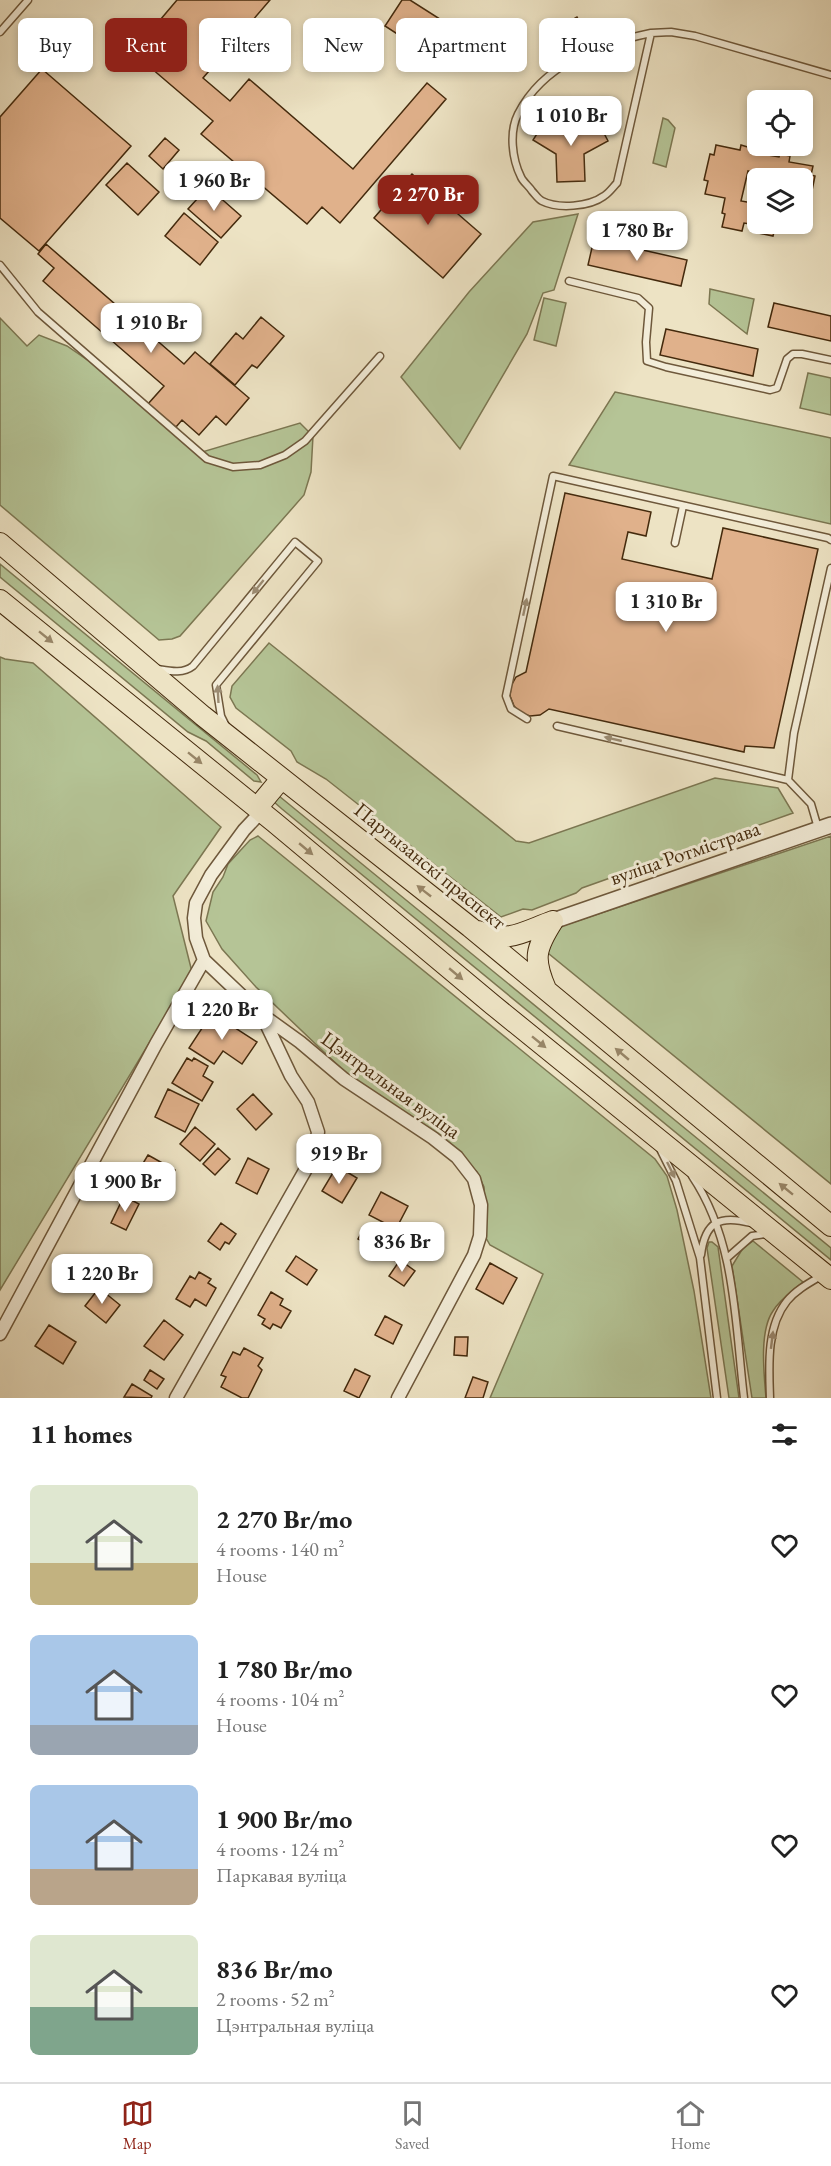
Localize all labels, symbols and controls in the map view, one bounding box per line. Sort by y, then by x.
chip: Buy [18,18,93,72]
chip: Rent [105,18,187,72]
chip: Filters [199,18,291,72]
chip: New [303,18,384,72]
chip: Apartment [396,18,527,72]
chip: House [539,18,635,72]
map controls [747,90,813,234]
button: locate [747,90,813,156]
pin: 1 010 Br [509,96,633,147]
text: 1 010 Br [535,102,607,128]
pin: 1 960 Br [152,161,276,212]
text: 1 960 Br [178,167,250,193]
button: layers [747,168,813,234]
pin: 2 270 Br [366,175,490,226]
text: 2 270 Br [392,181,464,207]
pin: 1 780 Br [575,211,699,262]
text: 1 780 Br [601,217,673,243]
pin: 1 910 Br [89,303,213,354]
text: 1 910 Br [115,309,187,335]
one-way arrow [252,579,265,594]
pin: 1 310 Br [604,582,728,633]
text: 1 310 Br [630,588,702,614]
one-way arrow [521,597,530,616]
one-way arrow [38,630,53,642]
one-way arrow [214,684,223,703]
one-way arrow [604,733,622,743]
one-way arrow [187,751,203,764]
street label: Партызанскі праспект [349,796,512,936]
street label: вуліца Ротмістрава [606,814,764,891]
one-way arrow [298,842,313,855]
one-way arrow [416,885,432,898]
one-way arrow [448,967,463,980]
pin: 1 220 Br [160,990,284,1041]
text: 1 220 Br [186,996,258,1022]
street label: Цэнтральная вуліца [316,1025,467,1145]
one-way arrow [531,1035,547,1048]
one-way arrow [615,1048,630,1061]
pin: 919 Br [290,1134,388,1185]
text: 919 Br [310,1140,368,1166]
pin: 1 900 Br [63,1162,187,1213]
one-way arrow [666,1162,675,1179]
text: 1 900 Br [89,1168,161,1194]
one-way arrow [779,1183,794,1196]
pin: 836 Br [353,1222,451,1273]
text: 836 Br [373,1228,431,1254]
pin: 1 220 Br [40,1254,164,1305]
text: 1 220 Br [66,1260,138,1286]
one-way arrow [768,1330,777,1349]
text: 11 homes [30,1417,132,1451]
icon: filters [768,1418,801,1451]
text: 2 270 Br/mo [216,1502,352,1536]
icon: home [78,1509,150,1581]
icon: heart [768,1529,801,1562]
text: 4 rooms · 140 m² [216,1536,344,1562]
text: House [216,1562,267,1588]
text: 1 780 Br/mo [216,1652,352,1686]
icon: home [78,1659,150,1731]
icon: heart [768,1679,801,1712]
text: 4 rooms · 104 m² [216,1686,344,1712]
text: House [216,1712,267,1738]
text: 1 900 Br/mo [216,1802,352,1836]
icon: home [78,1809,150,1881]
icon: heart [768,1829,801,1862]
text: 4 rooms · 124 m² [216,1836,344,1862]
text: Паркавая вуліца [216,1862,347,1888]
text: 836 Br/mo [216,1952,333,1986]
icon: home [78,1959,150,2031]
icon: heart [768,1979,801,2012]
text: 2 rooms · 52 m² [216,1986,335,2012]
text: Цэнтральная вуліца [216,2012,374,2038]
tab: Map [121,2097,154,2154]
tab: Saved [395,2097,429,2154]
tab: Home [671,2097,710,2154]

